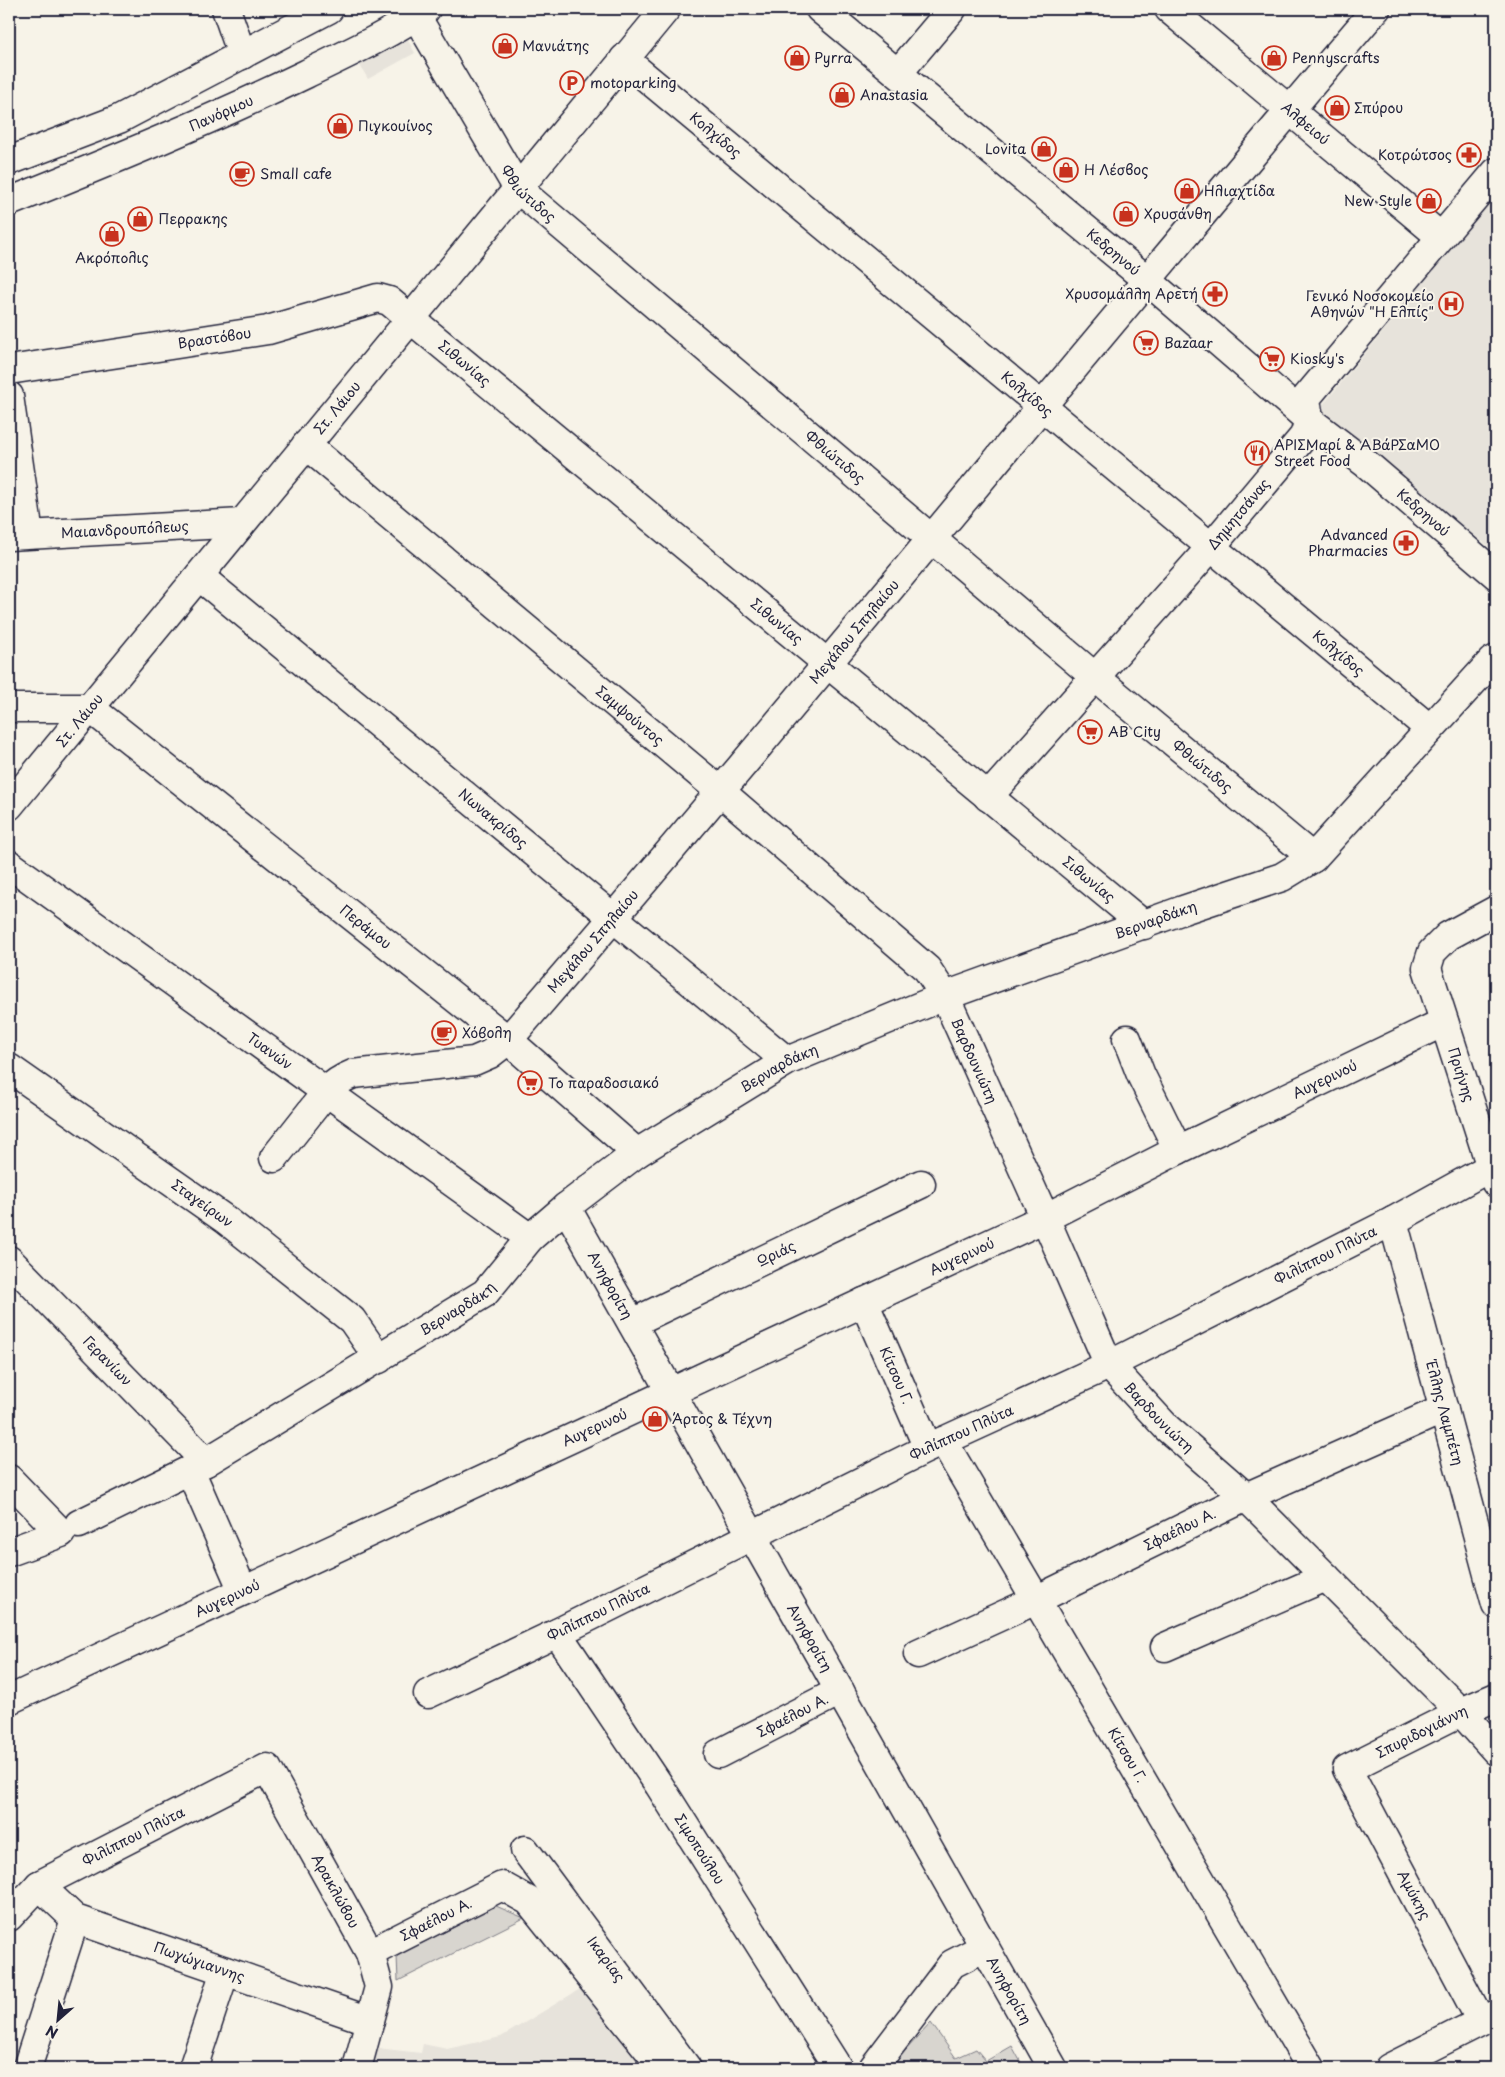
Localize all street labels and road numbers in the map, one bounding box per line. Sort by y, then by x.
street label: Πανόρμου [186,89,257,136]
street label: Αλφειού [1277,96,1334,149]
street label: Κολχίδος [685,107,746,163]
street label: Φθιώτιδος [496,161,561,227]
street label: Κεδρηνού [1082,223,1145,280]
street label: Βραστόβου [176,322,253,354]
street label: Σιθωνίας [434,335,496,391]
street label: Κολχίδος [997,366,1058,421]
street label: Στ. Λάιου [308,376,365,439]
street label: Φθιώτιδος [801,425,870,488]
street label: Δημητσάνας [1202,474,1274,554]
street label: Κεδρηνού [1392,483,1455,541]
street label: Μαιανδρουπόλεως [60,515,189,543]
street label: Μεγάλου Σπηλαίου [804,575,904,688]
street label: Σιθωνίας [746,593,808,649]
street label: Κολχίδος [1308,625,1369,680]
street label: Σαμψούντος [592,681,669,750]
street label: Στ. Λάιου [51,689,108,751]
street label: Φθιώτιδος [1168,734,1237,797]
street label: Νωνακρίδος [454,783,532,853]
street label: Σιθωνίας [1058,851,1120,907]
street label: Μεγάλου Σπηλαίου [542,885,643,997]
street label: Βερναρδάκη [1111,895,1199,944]
street label: Περάμου [336,899,396,954]
street label: Βαρδουνιώτη [946,1014,1003,1107]
street label: Τυανών [243,1027,297,1074]
street label: Βερναρδάκη [736,1038,821,1097]
street label: Πριήνης [1443,1045,1480,1104]
street label: Αυγερινού [1289,1054,1360,1103]
street label: Σταγείρων [167,1174,238,1232]
street label: Φιλίππου Πλύτα [1270,1220,1380,1290]
street label: Αυγερινού [926,1232,998,1280]
street label: Ωριάς [753,1235,799,1271]
street label: Ανηφορίτη [583,1247,638,1323]
street label: Βερναρδάκη [416,1277,500,1340]
street label: Γερανίων [78,1331,137,1390]
street label: Κίτσου Γ. [875,1343,918,1407]
street label: Έλλης Λαμπέτη [1421,1357,1469,1468]
street label: Βαρδουνιώτη [1119,1377,1199,1457]
street label: Φιλίππου Πλύτα [906,1399,1017,1466]
street label: Αυγερινού [559,1403,630,1451]
street label: Σφαέλου Α. [1140,1502,1219,1556]
street label: Αυγερινού [191,1574,263,1622]
street label: Φιλίππου Πλύτα [543,1577,653,1646]
street label: Ανηφορίτη [783,1600,838,1675]
street label: Σφαέλου Α. [753,1688,832,1742]
street label: Σπυριδογιάννη [1372,1699,1471,1763]
street label: Κίτσου Γ. [1103,1723,1152,1786]
street label: Φιλίππου Πλύτα [78,1801,188,1871]
street label: Σιμοπούλου [670,1810,730,1888]
street label: Αρακλώβου [307,1850,365,1932]
street label: Αμύκης [1393,1866,1436,1923]
street label: Σφαέλου Α. [396,1892,475,1946]
street label: Ικαρίας [583,1932,630,1986]
street label: Πωγώγιαννης [151,1936,248,1987]
street label: Ανηφορίτη [982,1952,1037,2028]

